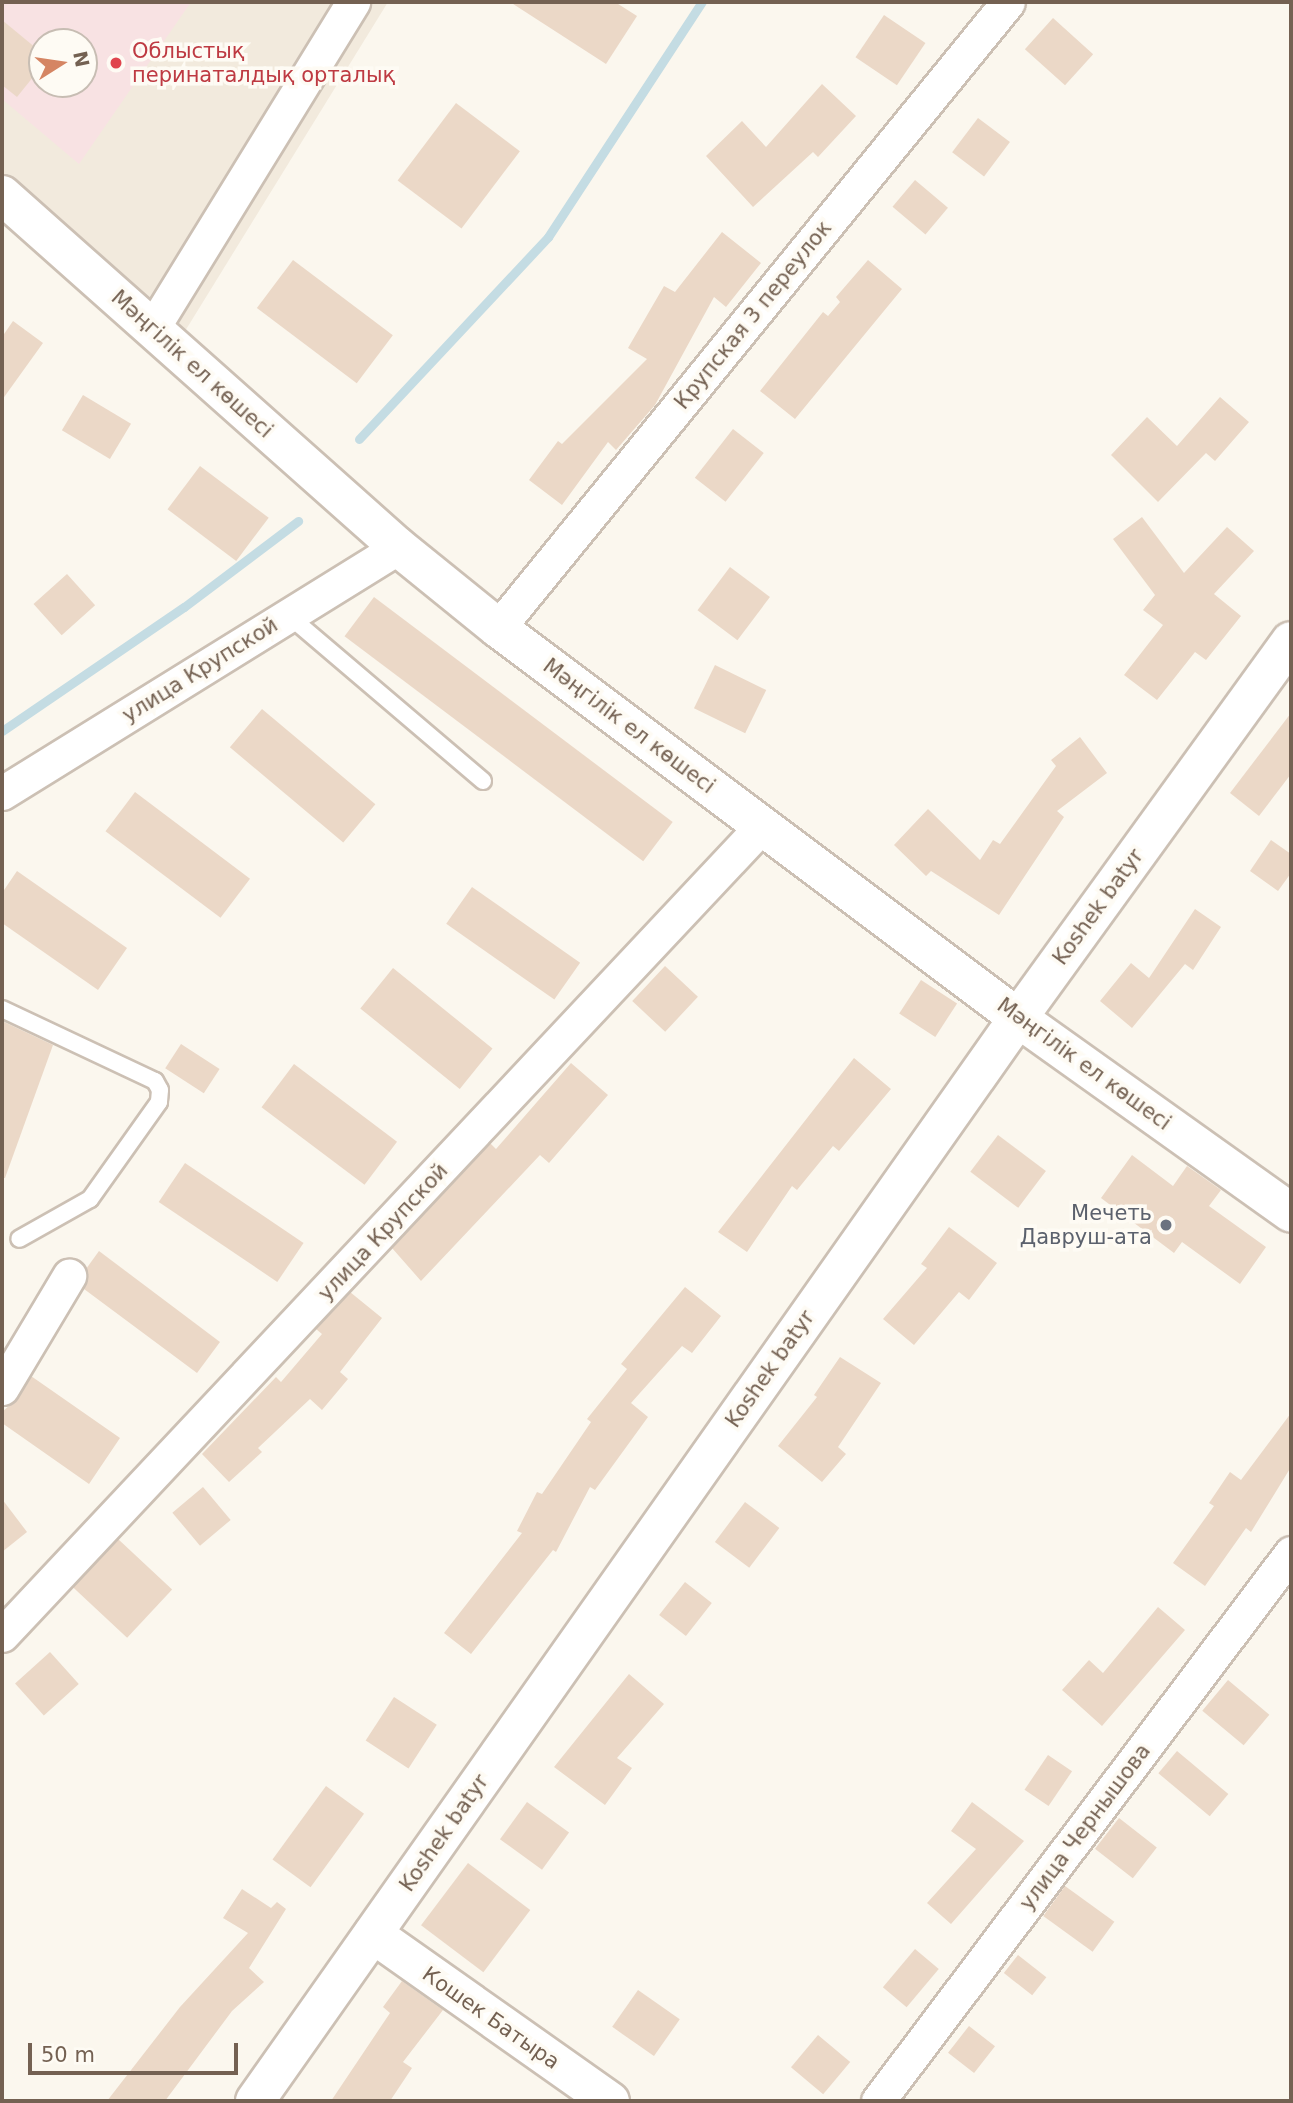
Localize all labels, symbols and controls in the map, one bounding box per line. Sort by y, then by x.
north arrow [28,28,98,98]
place label: Облыстық перинаталдық орталық [132,38,395,88]
text: N [69,49,94,69]
marker: Облыстық перинаталдық орталық [106,53,126,73]
street label: Крупская 3 переулок [669,216,837,414]
street label: Мәңгілік ел көшесі [106,285,278,443]
street label: улица Крупской [118,612,282,728]
street label: Мәңгілік ел көшесі [538,653,720,799]
street label: Koshek batyr [1048,844,1148,970]
street label: Мәңгілік ел көшесі [992,993,1176,1135]
street label: улица Крупской [313,1158,453,1306]
place label: Мечеть Давруш-ата [1020,1200,1152,1250]
marker: Мечеть Давруш-ата [1158,1217,1174,1233]
street label: Koshek batyr [720,1306,820,1432]
street label: улица Чернышова [1014,1739,1156,1915]
street label: Koshek batyr [394,1770,494,1896]
street label: Кошек Батыра [418,1961,564,2075]
scale bar [32,2030,242,2074]
text: 50 m [41,2043,95,2067]

